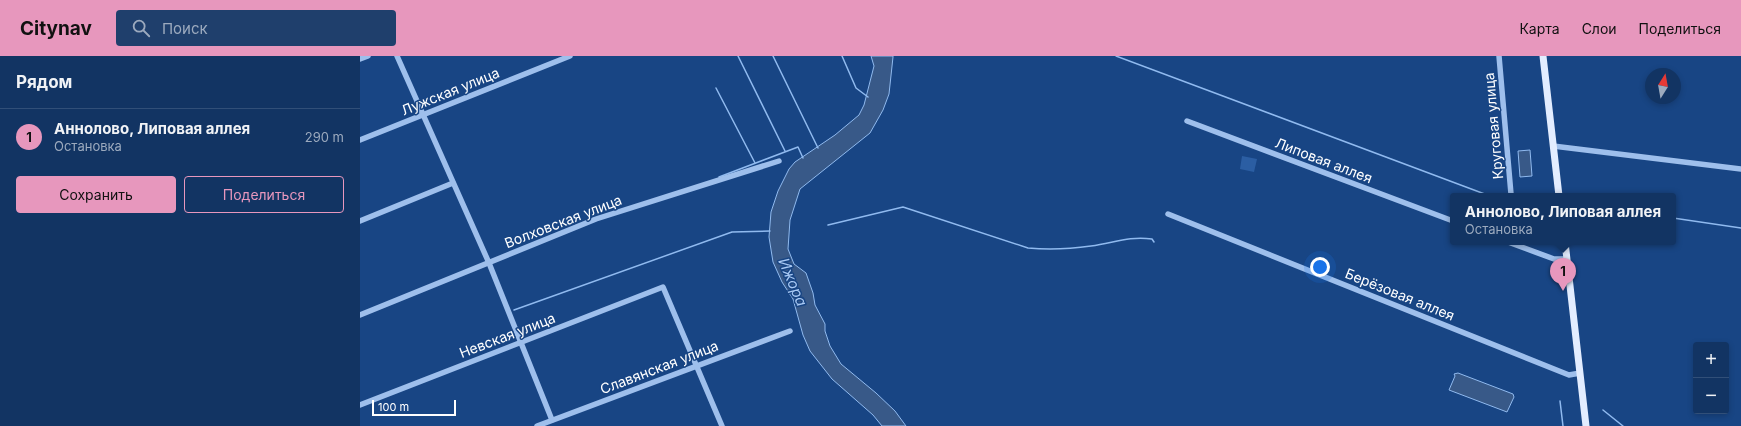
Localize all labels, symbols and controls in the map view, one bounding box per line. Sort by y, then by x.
search box [116,10,396,46]
text: Citynav [20,17,92,40]
icon: search [130,17,152,39]
text: Поиск [162,19,208,38]
text: Карта [1519,20,1560,37]
text: Слои [1582,20,1617,37]
text: Поделиться [1639,20,1721,37]
street label: Лужская улица [398,64,502,118]
north arrow [1645,68,1681,104]
text: Рядом [16,72,72,92]
street label: Круговая улица [1480,72,1506,180]
text: Аннолово, Липовая аллея [54,119,250,138]
text: 1 [26,129,32,145]
text: 290 m [305,129,344,145]
street label: Липовая аллея [1273,134,1375,186]
text: Остановка [54,138,122,154]
button: Сохранить [16,176,176,213]
button: Поделиться [184,176,344,213]
street label: Волховская улица [502,191,624,251]
popup [1450,193,1676,245]
text: Аннолово, Липовая аллея [1465,202,1661,221]
text: Остановка [1465,221,1533,237]
water label: Ижора [774,255,812,309]
your location [1310,257,1330,277]
pin: 1 [1550,258,1576,291]
street label: Берёзовая аллея [1343,264,1457,324]
street label: Невская улица [457,309,557,361]
street label: Славянская улица [598,337,720,397]
map controls [1693,342,1729,414]
button: + [1693,342,1729,378]
button: − [1693,378,1729,414]
scale bar [372,398,456,417]
text: 100 m [378,400,409,414]

